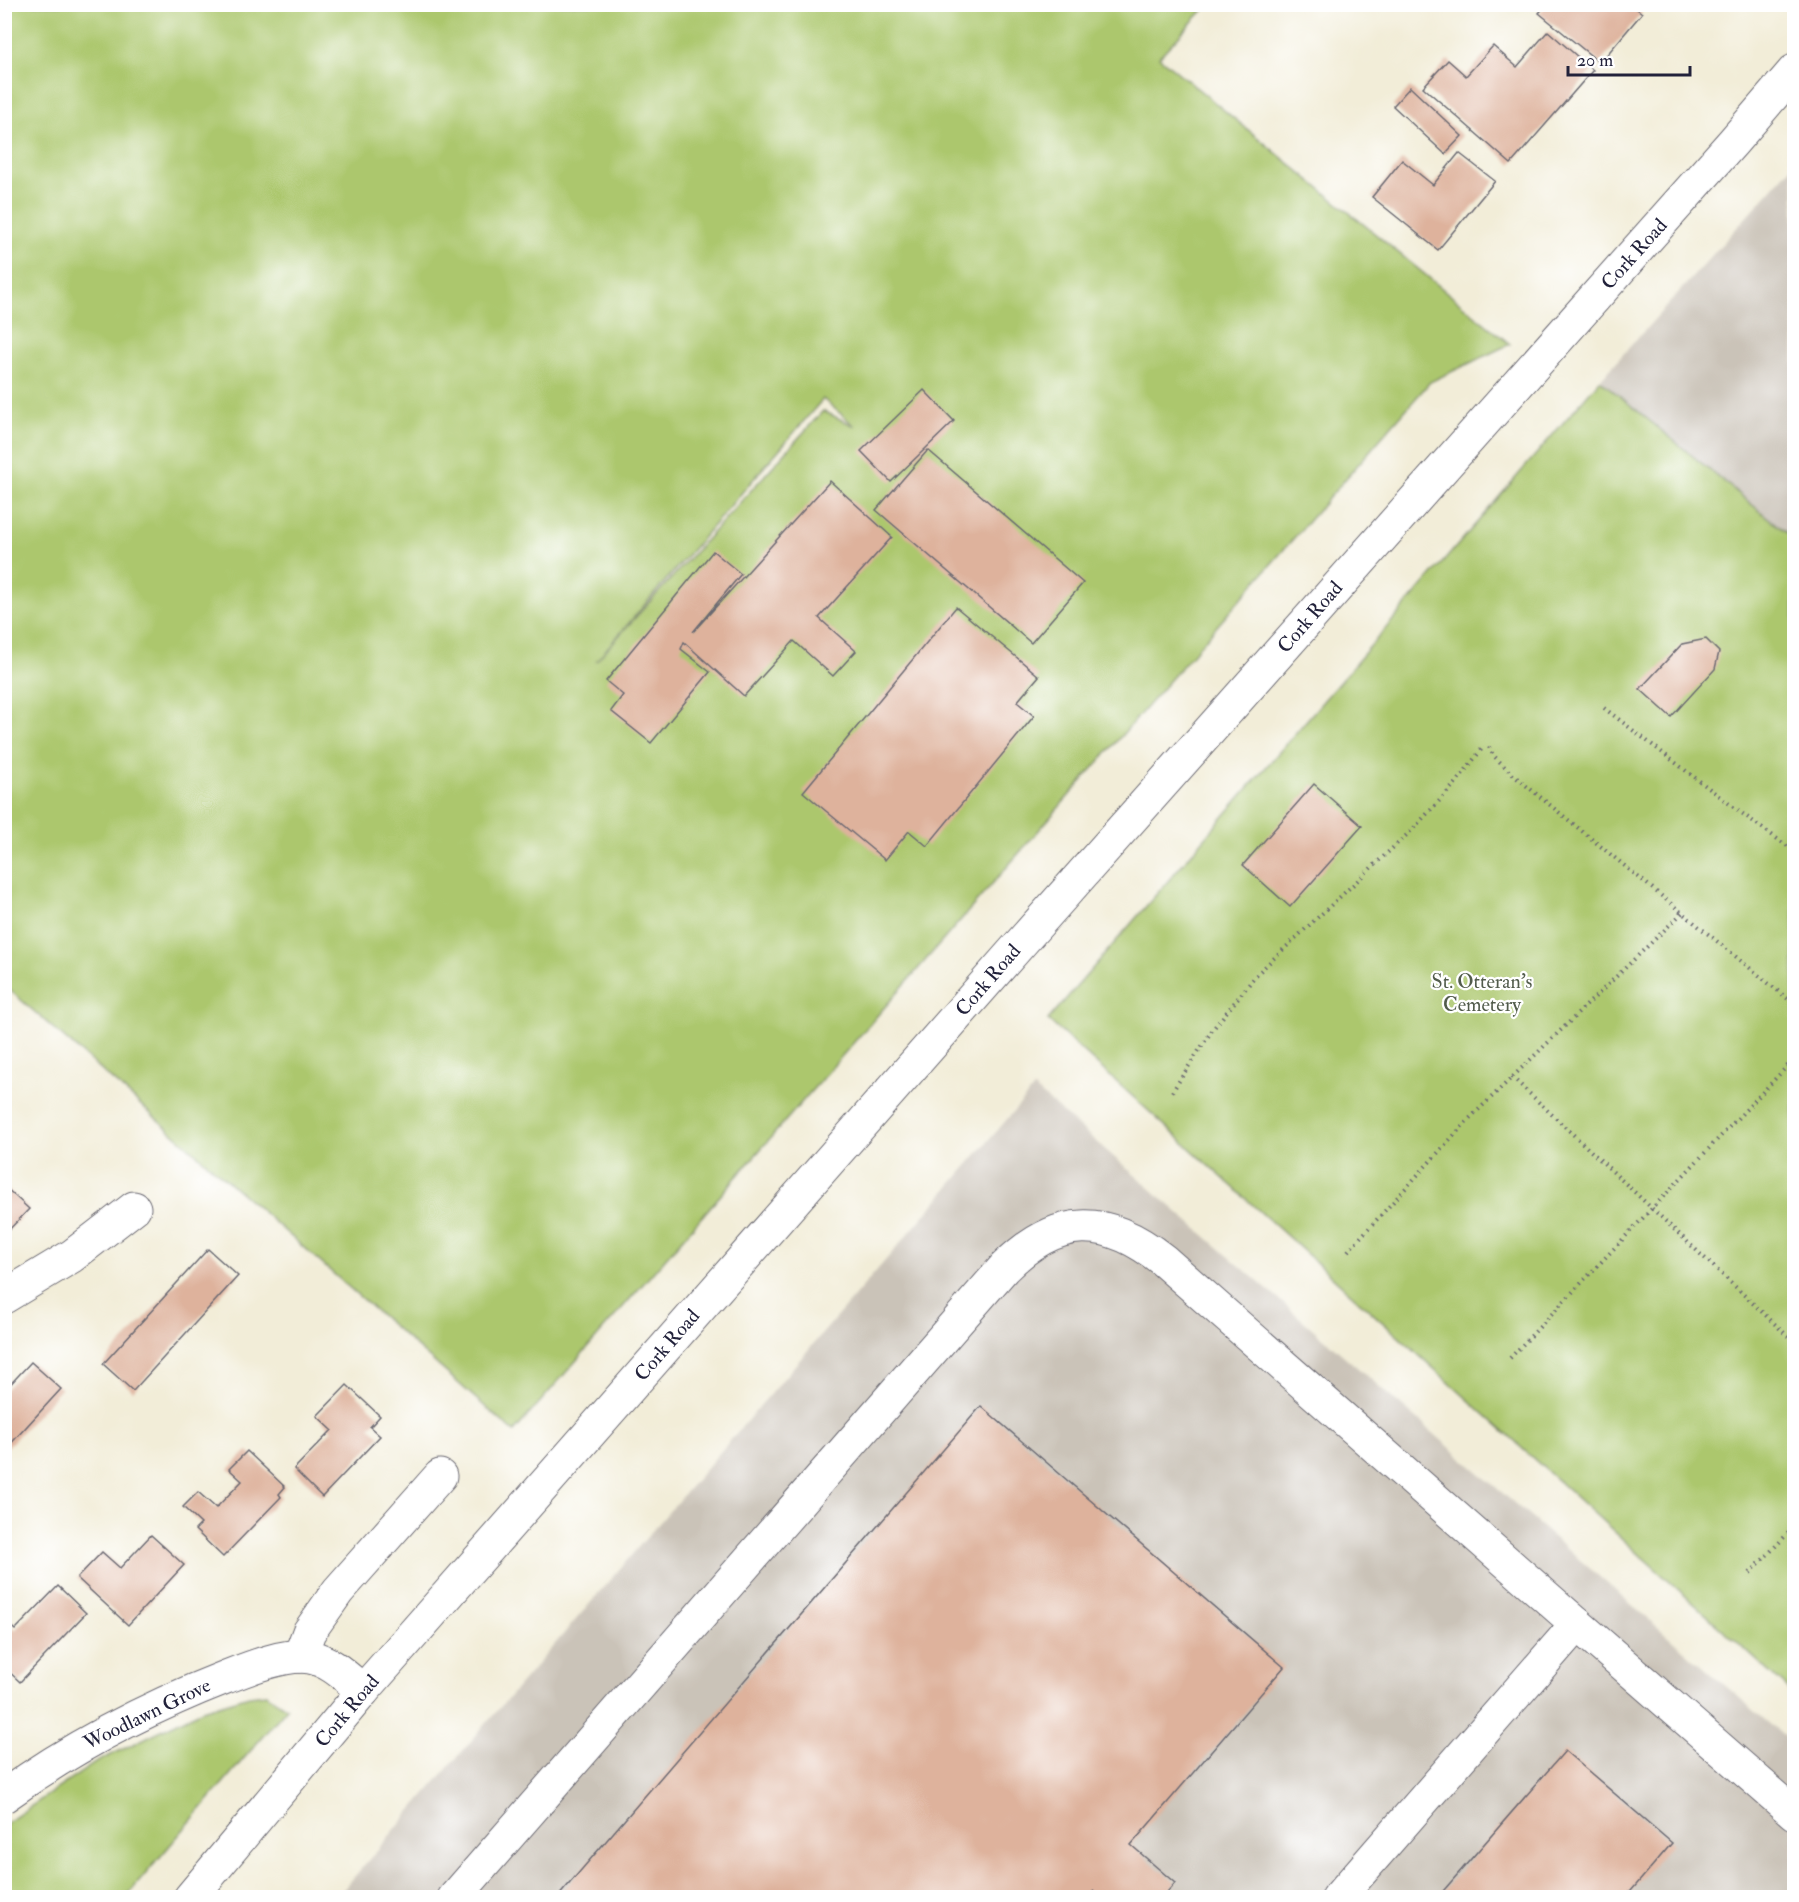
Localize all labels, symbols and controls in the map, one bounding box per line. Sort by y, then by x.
scale bar [1568,39,1690,77]
text: 20 m [1577,49,1613,72]
street label: Cork Road [1596,213,1673,295]
street label: Cork Road [1272,576,1348,658]
street label: Cork Road [950,939,1026,1021]
park label: St. Otteran's Cemetery [1432,969,1533,1017]
street label: Cork Road [629,1304,705,1386]
street label: Cork Road [309,1669,385,1752]
street label: Woodlawn Grove [79,1672,215,1756]

